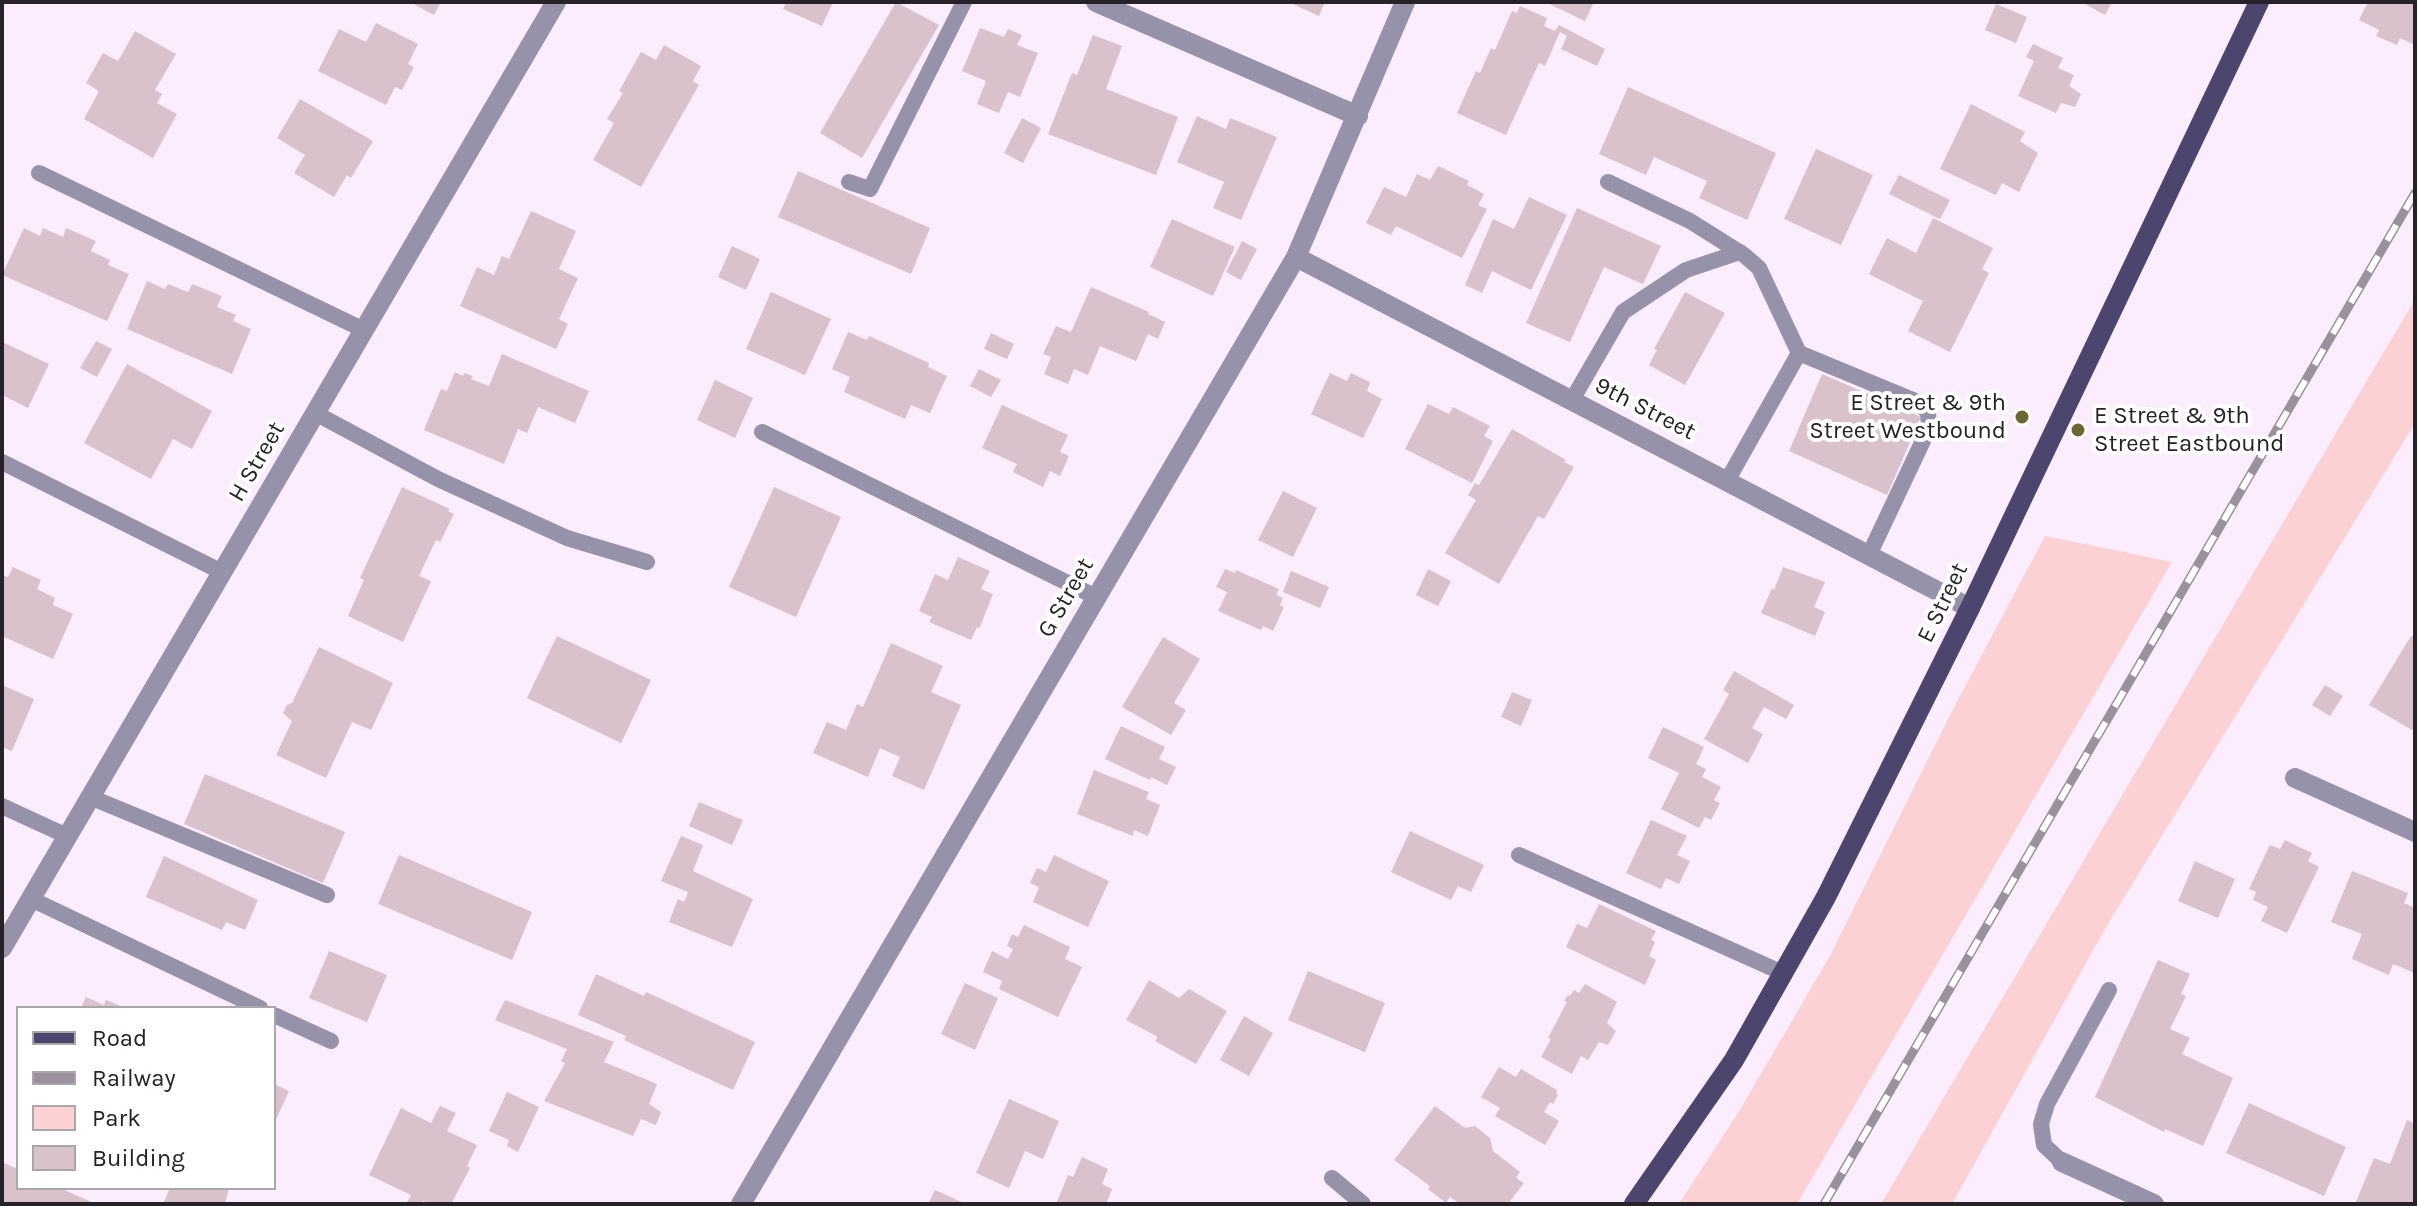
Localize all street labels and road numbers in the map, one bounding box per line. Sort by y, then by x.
street label: 9th Street [1590,371,1700,447]
street label: H Street [223,417,291,507]
street label: G Street [1032,553,1100,643]
street label: E Street [1911,558,1975,648]

